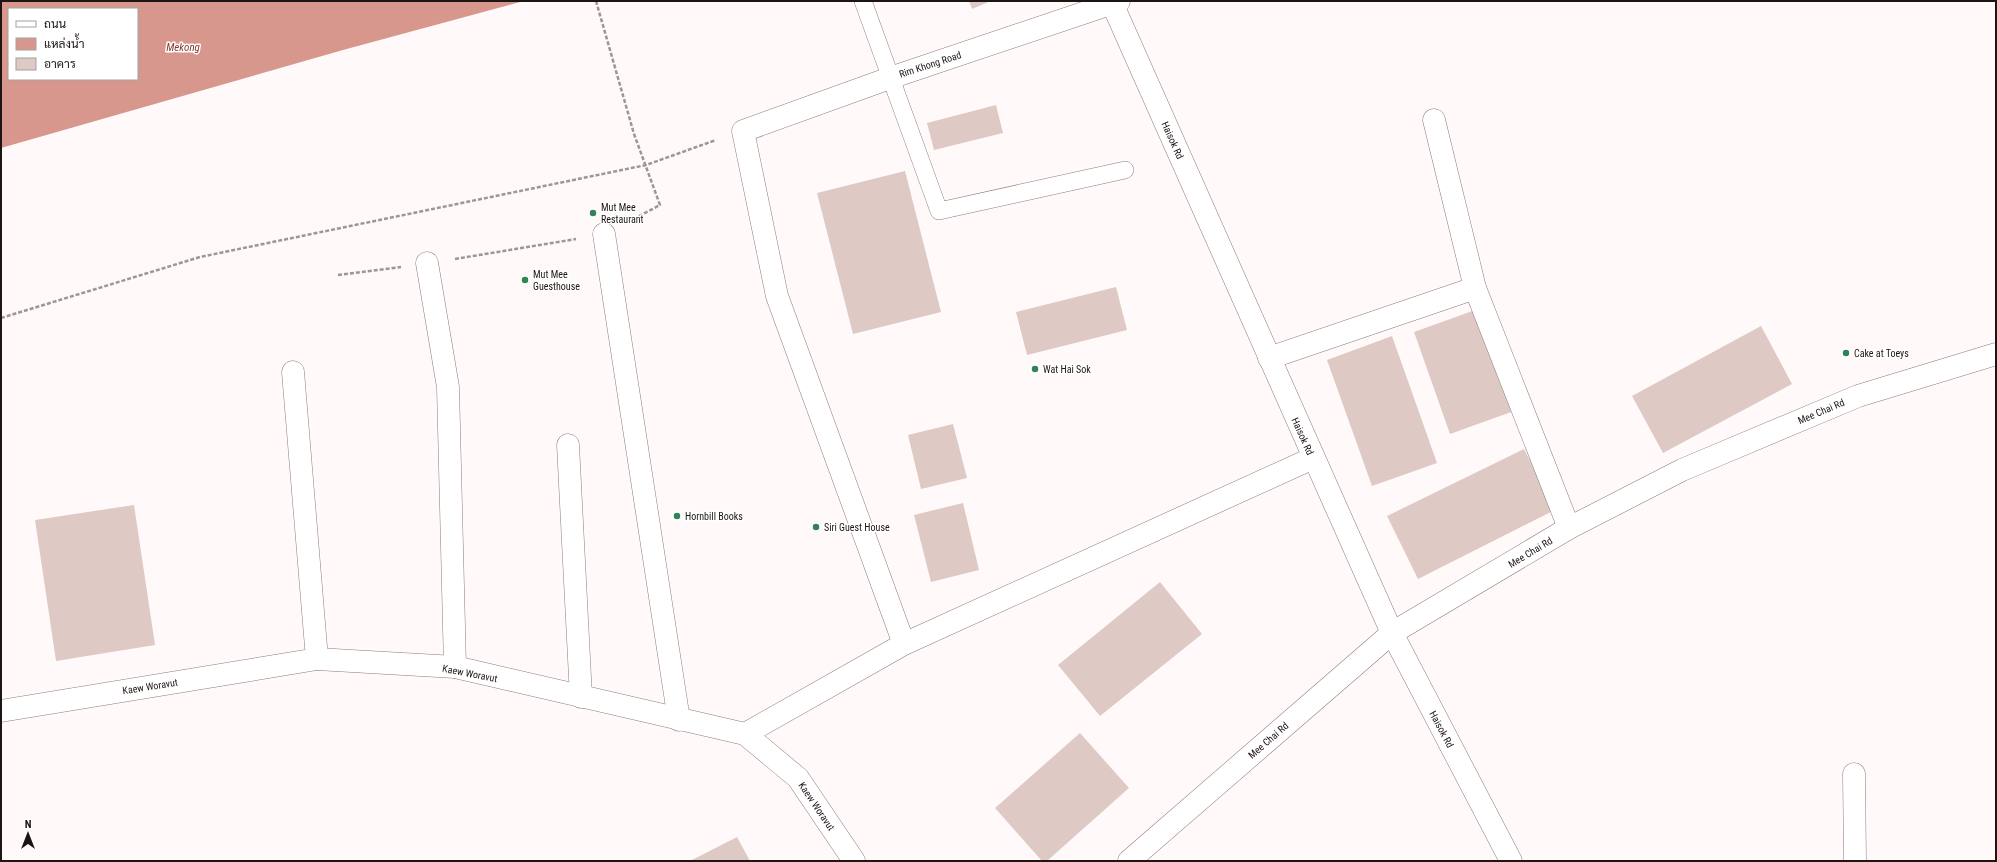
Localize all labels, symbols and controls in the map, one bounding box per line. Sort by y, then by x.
legend [8,8,138,80]
text: ถนน [44,17,67,31]
text: แหล่งน้ำ [44,33,84,51]
water label: Mekong [166,41,201,54]
street label: Rim Khong Road [898,49,963,80]
text: อาคาร [44,57,76,71]
street label: Haisok Rd [1159,120,1186,161]
place label: Mut Mee Restaurant [601,202,644,225]
marker: Mut Mee Restaurant [588,208,598,218]
place label: Mut Mee Guesthouse [533,269,580,292]
marker: Mut Mee Guesthouse [520,275,530,285]
marker: Cake at Toeys [1841,348,1851,358]
place label: Cake at Toeys [1854,348,1909,359]
marker: Wat Hai Sok [1030,364,1040,374]
place label: Wat Hai Sok [1043,364,1091,375]
street label: Mee Chai Rd [1796,397,1846,426]
street label: Haisok Rd [1289,416,1316,457]
marker: Hornbill Books [672,511,682,521]
place label: Hornbill Books [685,511,743,522]
marker: Siri Guest House [811,522,821,532]
place label: Siri Guest House [824,522,890,533]
street label: Mee Chai Rd [1506,535,1554,570]
street label: Kaew Woravut [441,663,498,684]
street label: Kaew Woravut [122,677,179,696]
street label: Haisok Rd [1427,709,1456,749]
street label: Mee Chai Rd [1246,720,1291,761]
street label: Kaew Woravut [796,780,837,833]
north arrow [8,814,48,854]
text: N [25,818,32,831]

